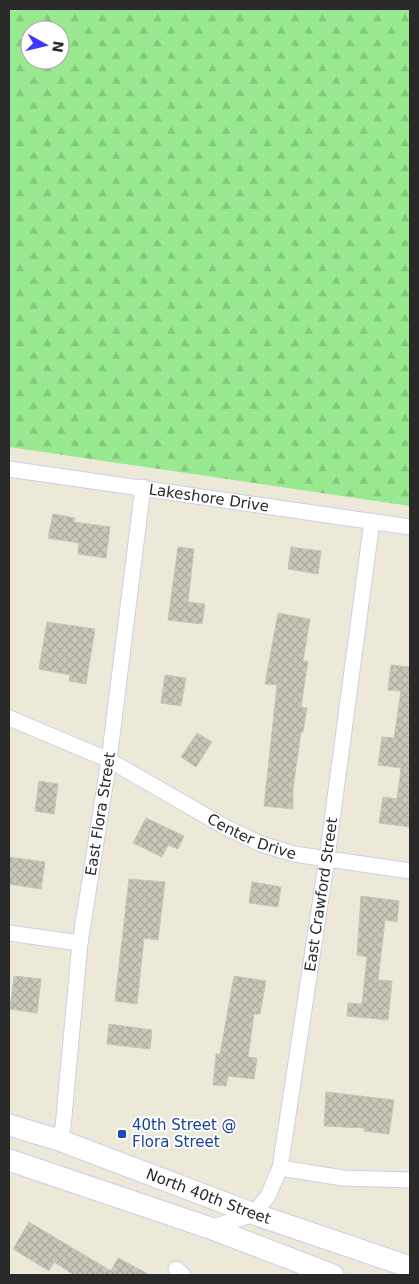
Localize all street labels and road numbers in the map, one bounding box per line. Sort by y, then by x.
street label: Lakeshore Drive [148,480,270,516]
street label: East Flora Street [82,751,119,877]
street label: Center Drive [204,810,298,863]
street label: East Crawford Street [301,816,341,973]
street label: North 40th Street [144,1165,273,1228]

